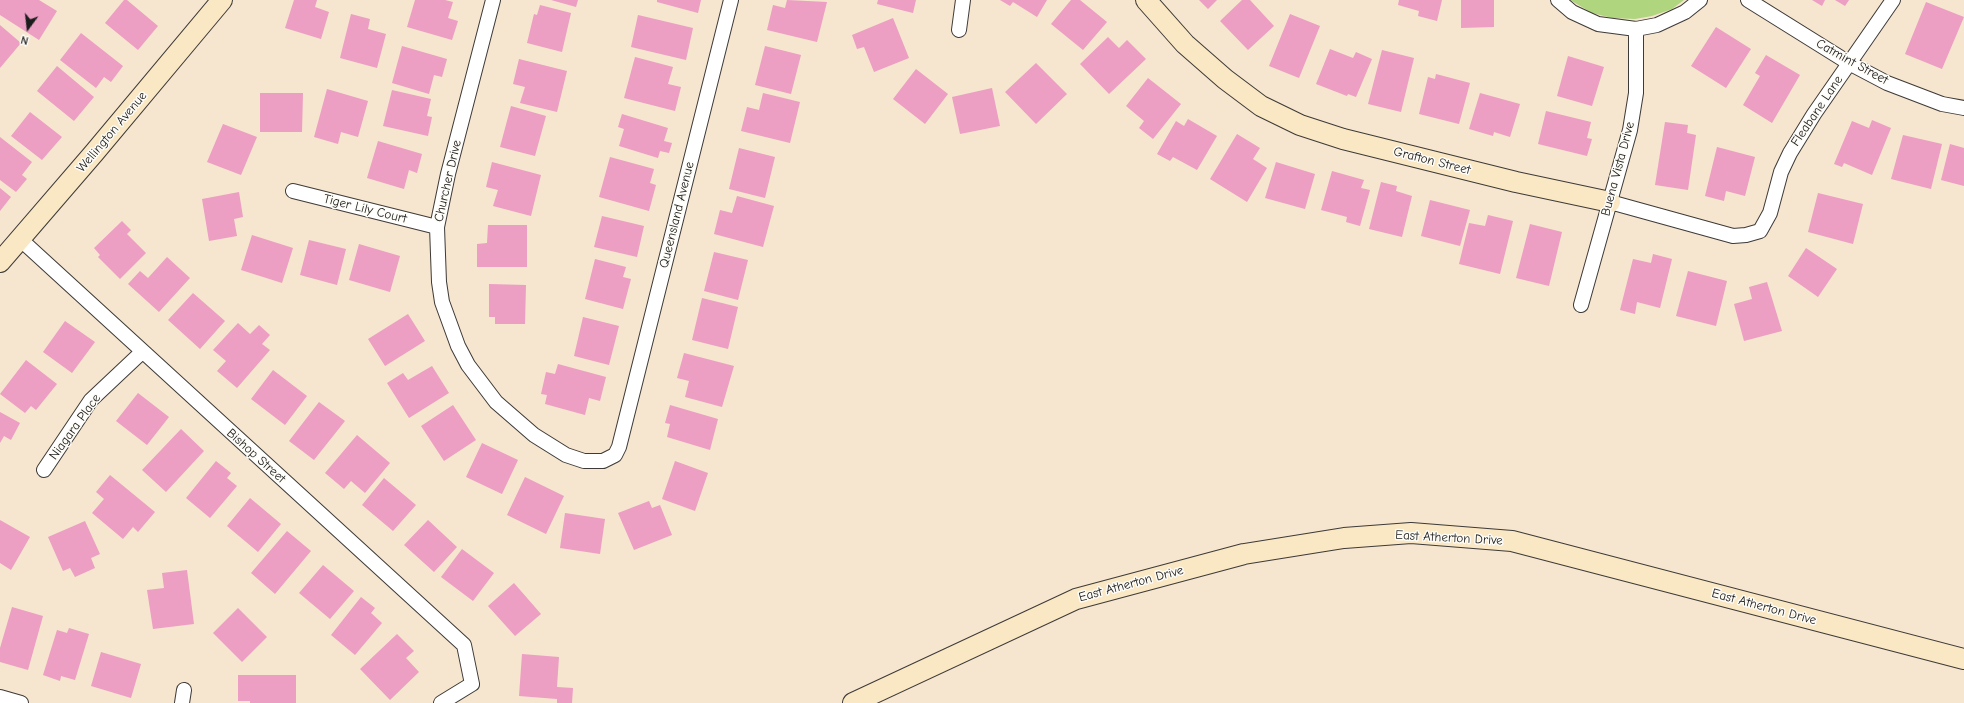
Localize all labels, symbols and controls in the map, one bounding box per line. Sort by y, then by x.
north arrow [8,8,48,48]
text: N [20,33,30,47]
street label: Catmint Street [1813,36,1891,88]
street label: Fleabane Lane [1788,73,1846,149]
street label: Wellington Avenue [74,88,150,176]
street label: Buena Vista Drive [1598,120,1638,218]
street label: Churcher Drive [431,139,465,223]
street label: Grafton Street [1392,144,1472,178]
street label: Queensland Avenue [656,160,698,270]
street label: Tiger Lily Court [322,191,408,227]
street label: Niagara Place [46,391,104,463]
street label: Bishop Street [223,425,289,487]
street label: East Atherton Drive [1395,527,1503,549]
street label: East Atherton Drive [1077,563,1185,605]
street label: East Atherton Drive [1710,586,1818,628]

